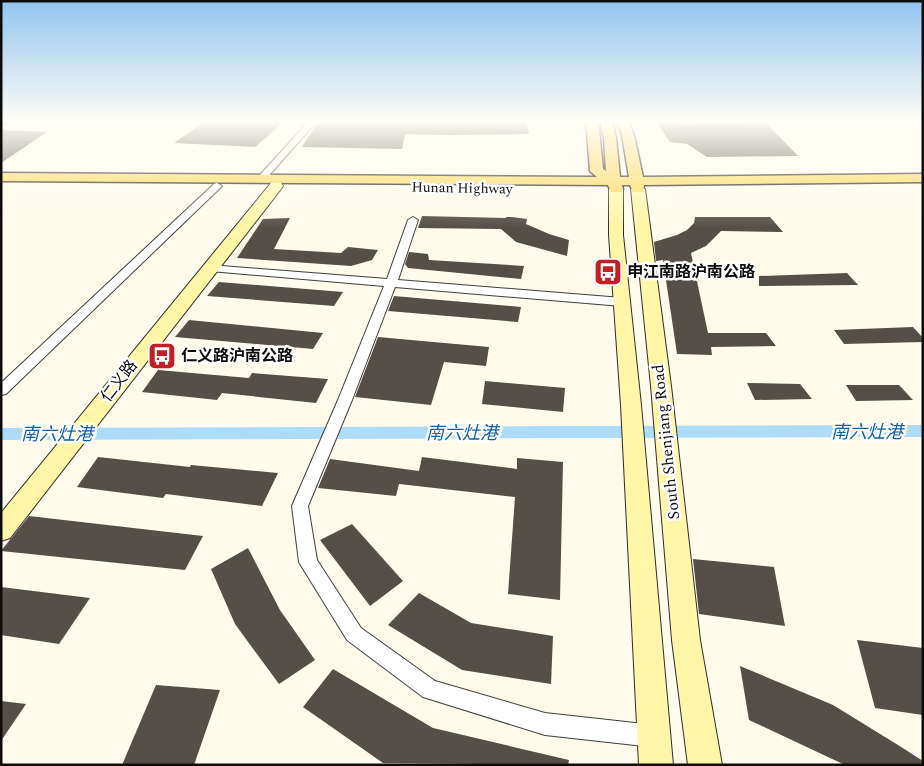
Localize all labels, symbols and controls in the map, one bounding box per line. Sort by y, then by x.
street label: Hunan Highway [411,177,514,199]
bus stop icon: 申江南路沪南公路 [593,257,623,287]
place label: 申江南路沪南公路 [627,260,755,284]
bus stop icon: 仁义路沪南公路 [147,341,177,371]
place label: 仁义路沪南公路 [181,344,293,368]
street label: 仁义路 [95,355,143,407]
street label: South Shenjiang Road [646,363,686,521]
water label: 南六灶港 [831,419,906,446]
water label: 南六灶港 [426,420,501,447]
water label: 南六灶港 [21,421,96,448]

